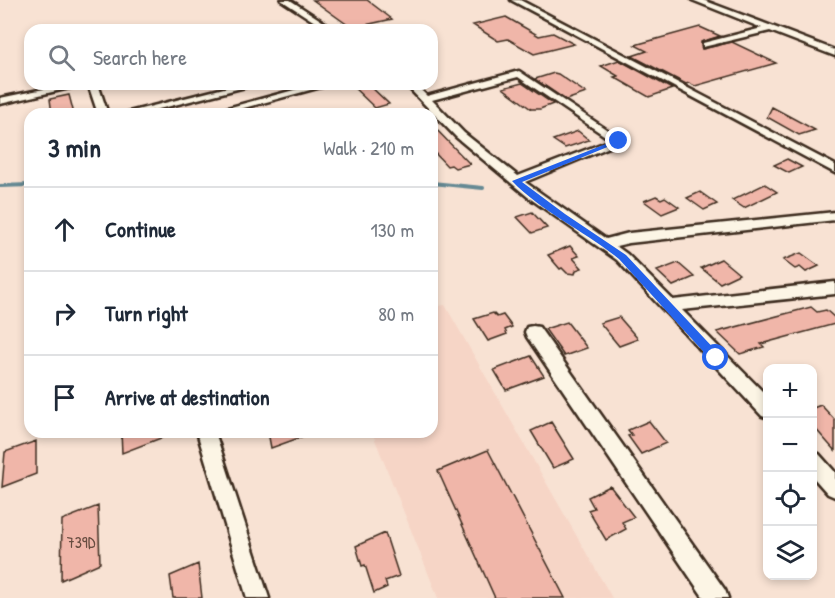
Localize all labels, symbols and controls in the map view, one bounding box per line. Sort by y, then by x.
search box [24,24,438,90]
icon: search [45,41,78,74]
text: Search here [93,42,187,72]
route end [605,127,631,153]
text: 3 min [48,130,101,165]
text: Walk · 210 m [323,134,414,161]
icon: ahead [48,213,81,246]
text: Continue [105,214,176,244]
text: 130 m [371,216,414,243]
icon: right [48,297,81,330]
text: Turn right [105,298,188,328]
text: 80 m [378,300,414,327]
route start [702,344,728,370]
map controls [763,364,817,580]
button: + [763,364,817,418]
icon: arrive [48,381,81,414]
text: Arrive at destination [105,382,270,412]
button: − [763,418,817,472]
button: locate [763,472,817,526]
button: layers [763,526,817,580]
house number: 739D [67,531,96,553]

